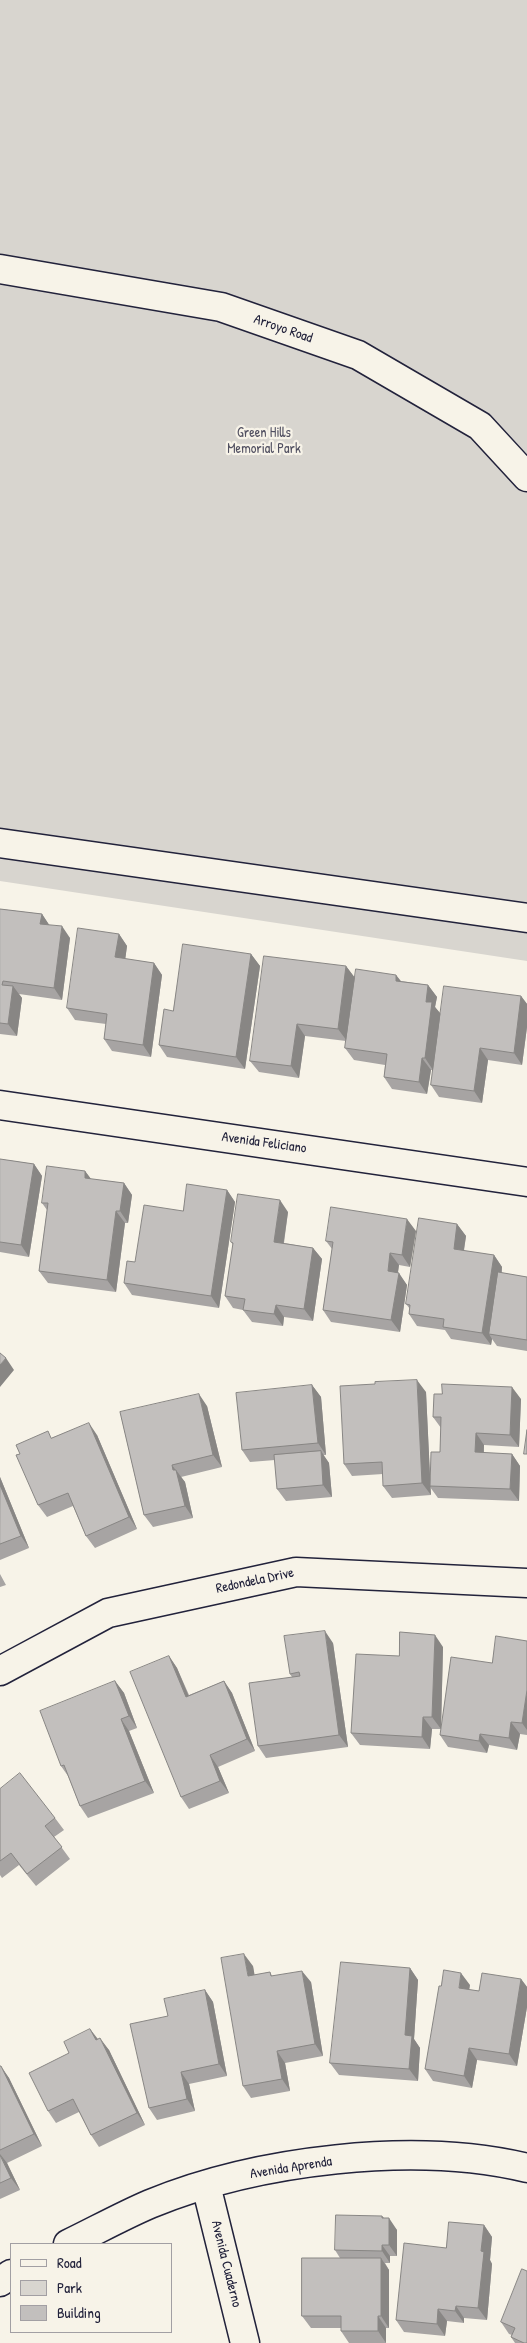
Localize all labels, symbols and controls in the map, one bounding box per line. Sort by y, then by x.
street label: Arroyo Road [251,311,315,347]
park label: Green Hills Memorial Park [227,425,301,458]
street label: Avenida Feliciano [221,1129,307,1157]
street label: Redondela Drive [215,1565,295,1597]
street label: Avenida Aprenda [249,2153,333,2183]
street label: Avenida Cuaderno [207,2219,245,2309]
legend [10,2243,172,2333]
text: Road [57,2252,82,2273]
text: Park [57,2277,82,2298]
text: Building [57,2302,101,2323]

